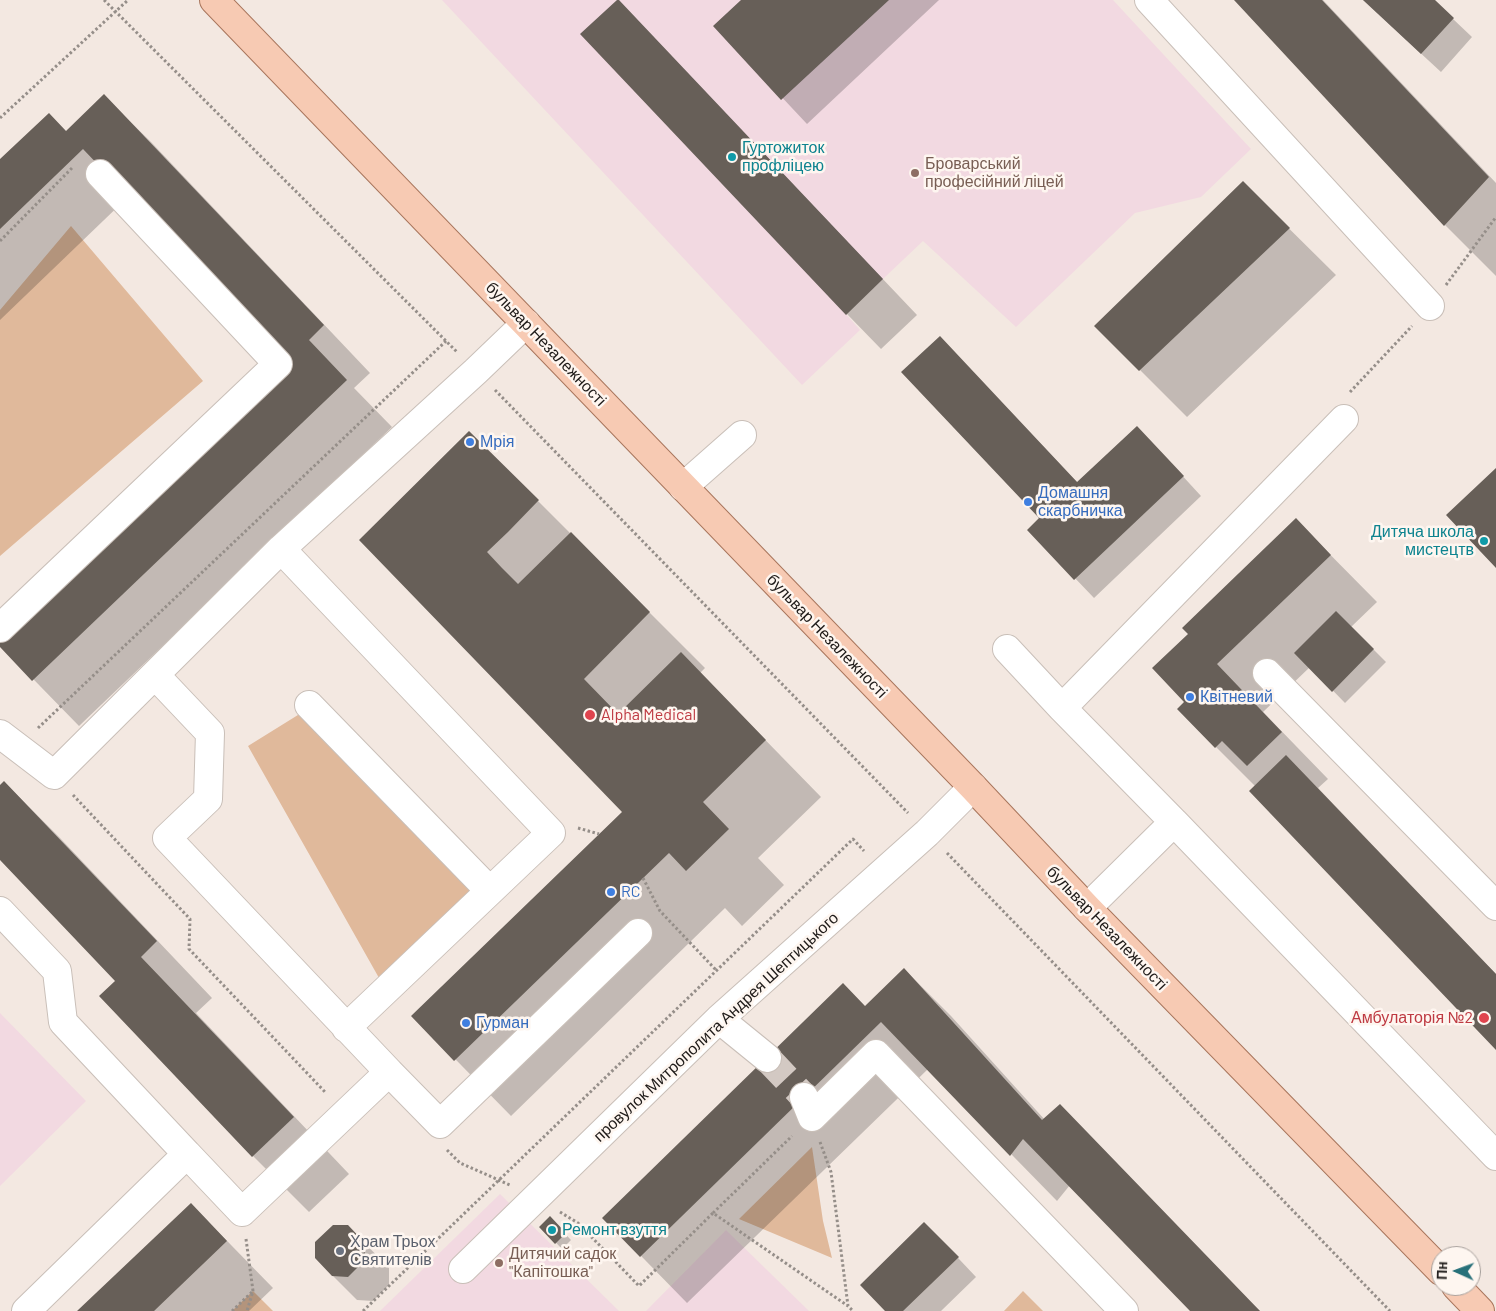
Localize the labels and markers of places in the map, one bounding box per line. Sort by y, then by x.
place label: Гуртожиток профліцею [742,138,825,176]
marker: Гуртожиток профліцею [726,151,738,163]
place label: Броварський професійний ліцей [925,154,1064,192]
marker: Броварський професійний ліцей [909,167,921,179]
place label: Мрія [480,432,514,452]
marker: Мрія [464,436,476,448]
place label: Домашня скарбничка [1038,483,1123,521]
marker: Домашня скарбничка [1022,496,1034,508]
place label: Дитяча школа мистецтв [1371,522,1474,560]
marker: Дитяча школа мистецтв [1478,535,1490,547]
place label: Квітневий [1200,687,1273,707]
marker: Квітневий [1184,691,1196,703]
place label: Alpha Medical [601,705,696,725]
marker: Alpha Medical [583,708,597,722]
place label: RC [621,882,641,902]
marker: RC [605,886,617,898]
place label: Амбулаторія №2 [1351,1008,1473,1028]
marker: Амбулаторія №2 [1477,1011,1491,1025]
place label: Гурман [476,1013,529,1033]
marker: Гурман [460,1017,472,1029]
place label: Ремонт взуття [562,1220,667,1240]
marker: Ремонт взуття [546,1224,558,1236]
place label: Храм Трьох Святителів [350,1232,435,1270]
place label: Дитячий садок "Капітошка" [509,1244,616,1282]
marker: Храм Трьох Святителів [334,1245,346,1257]
marker: Дитячий садок "Капітошка" [493,1257,505,1269]

